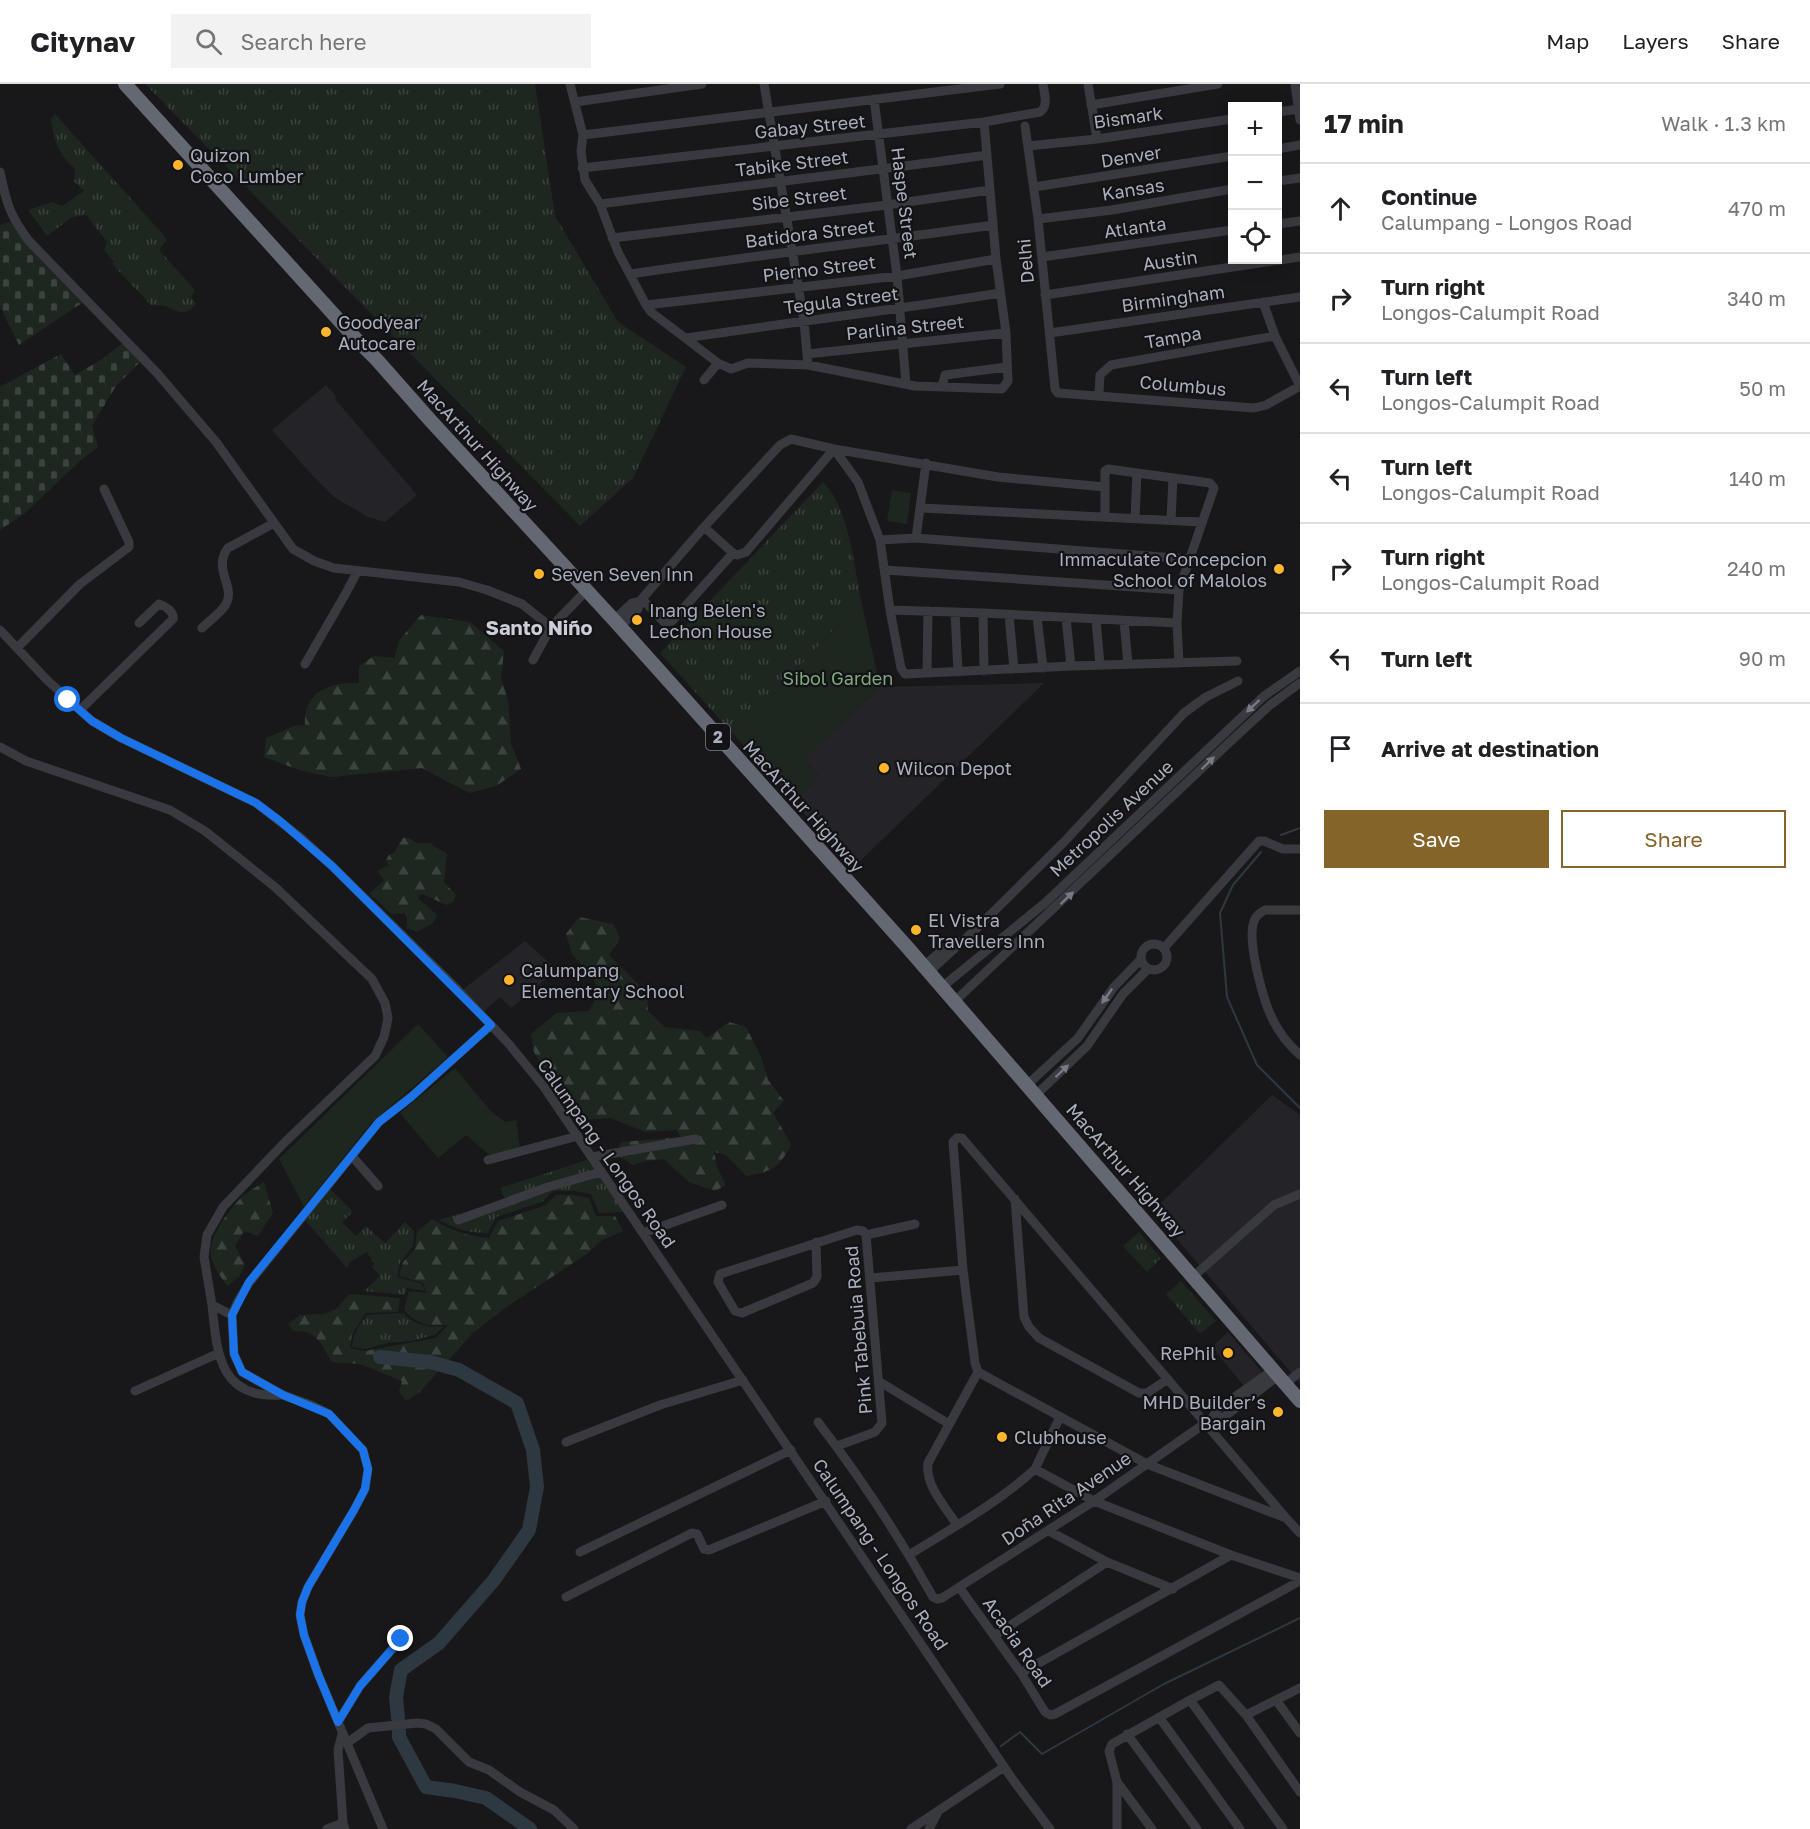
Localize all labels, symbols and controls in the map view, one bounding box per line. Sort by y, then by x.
search box [171,14,591,68]
text: Citynav [30,25,135,58]
icon: search [192,25,225,58]
text: Search here [240,28,366,55]
text: Map [1546,28,1589,54]
text: Layers [1622,28,1689,54]
text: Share [1722,28,1780,54]
street label: Bismark [1092,101,1164,133]
map controls [1228,102,1282,264]
button: + [1228,102,1282,156]
text: 17 min [1324,108,1404,139]
street label: Gabay Street [753,109,867,143]
text: Walk · 1.3 km [1661,111,1786,135]
street label: Denver [1099,140,1163,172]
place label: Quizon Coco Lumber [190,144,303,187]
street label: Tabike Street [734,145,850,181]
street label: Haspe Street [887,146,923,260]
button: − [1228,156,1282,210]
marker: Quizon Coco Lumber [171,158,185,172]
street label: Kansas [1100,173,1166,205]
street label: Sibe Street [750,181,848,215]
text: Continue [1381,183,1477,210]
icon: ahead [1324,192,1357,225]
text: 470 m [1728,196,1786,220]
button: locate [1228,210,1282,264]
text: Calumpang - Longos Road [1381,210,1632,234]
street label: Atlanta [1102,212,1168,242]
street label: Batidora Street [744,214,876,252]
street label: Delhi [1012,238,1038,284]
street label: Austin [1141,245,1199,275]
street label: Pierno Street [761,250,877,286]
text: Turn right [1381,273,1485,300]
street label: Birmingham [1120,280,1226,316]
street label: Tegula Street [782,282,900,318]
icon: right [1324,282,1357,315]
text: 340 m [1727,286,1786,310]
text: Longos-Calumpit Road [1381,300,1600,324]
street label: Parlina Street [845,310,965,344]
place label: Goodyear Autocare [338,311,421,354]
street label: Tampa [1143,321,1203,353]
marker: Goodyear Autocare [319,325,333,339]
text: Turn left [1381,363,1472,390]
street label: Columbus [1139,370,1227,400]
icon: left [1324,372,1357,405]
street label: MacArthur Highway [413,374,543,516]
text: 50 m [1739,376,1786,400]
text: Longos-Calumpit Road [1381,390,1600,414]
text: Turn left [1381,453,1472,480]
icon: left [1324,462,1357,495]
text: 140 m [1729,466,1786,490]
text: Longos-Calumpit Road [1381,480,1600,504]
text: Turn right [1381,543,1485,570]
place label: Immaculate Concepcion School of Malolos [1059,548,1267,591]
icon: right [1324,552,1357,585]
text: 240 m [1727,556,1786,580]
marker: Immaculate Concepcion School of Malolos [1272,562,1286,576]
place label: Seven Seven Inn [551,563,693,585]
marker: Seven Seven Inn [532,567,546,581]
text: Longos-Calumpit Road [1381,570,1600,594]
place label: Inang Belen's Lechon House [649,599,772,642]
marker: Inang Belen's Lechon House [630,613,644,627]
district label: Santo Niño [486,615,592,639]
icon: left [1324,642,1357,675]
text: Turn left [1381,645,1472,672]
text: 90 m [1739,646,1786,670]
park label: Sibol Garden [783,667,893,689]
route start [54,686,80,712]
one-way arrow [1246,699,1261,712]
road number: 2 [706,724,730,750]
icon: arrive [1324,732,1357,765]
street label: MacArthur Highway [739,735,869,877]
text: Arrive at destination [1381,735,1599,762]
street label: Metropolis Avenue [1045,755,1177,881]
place label: Wilcon Depot [896,757,1012,779]
one-way arrow [1200,757,1215,770]
marker: Wilcon Depot [877,761,891,775]
button: Save [1324,810,1549,868]
button: Share [1561,810,1786,868]
one-way arrow [1059,891,1073,905]
place label: El Vistra Travellers Inn [928,909,1045,952]
marker: El Vistra Travellers Inn [909,923,923,937]
place label: Calumpang Elementary School [521,959,685,1002]
marker: Calumpang Elementary School [502,973,516,987]
one-way arrow [1101,988,1113,1004]
street label: Calumpang - Longos Road [533,1054,681,1252]
one-way arrow [1054,1064,1068,1078]
street label: MacArthur Highway [1062,1099,1190,1241]
street label: Pink Tabebuia Road [840,1245,876,1415]
place label: RePhil [1160,1342,1216,1364]
marker: RePhil [1221,1346,1235,1360]
place label: MHD Builder’s Bargain [1143,1391,1266,1434]
marker: MHD Builder’s Bargain [1271,1405,1285,1419]
place label: Clubhouse [1014,1426,1107,1448]
marker: Clubhouse [995,1430,1009,1444]
street label: Doña Rita Avenue [997,1446,1135,1550]
street label: Calumpang - Longos Road [809,1454,953,1654]
street label: Acacia Road [979,1593,1057,1691]
route end [387,1625,413,1651]

